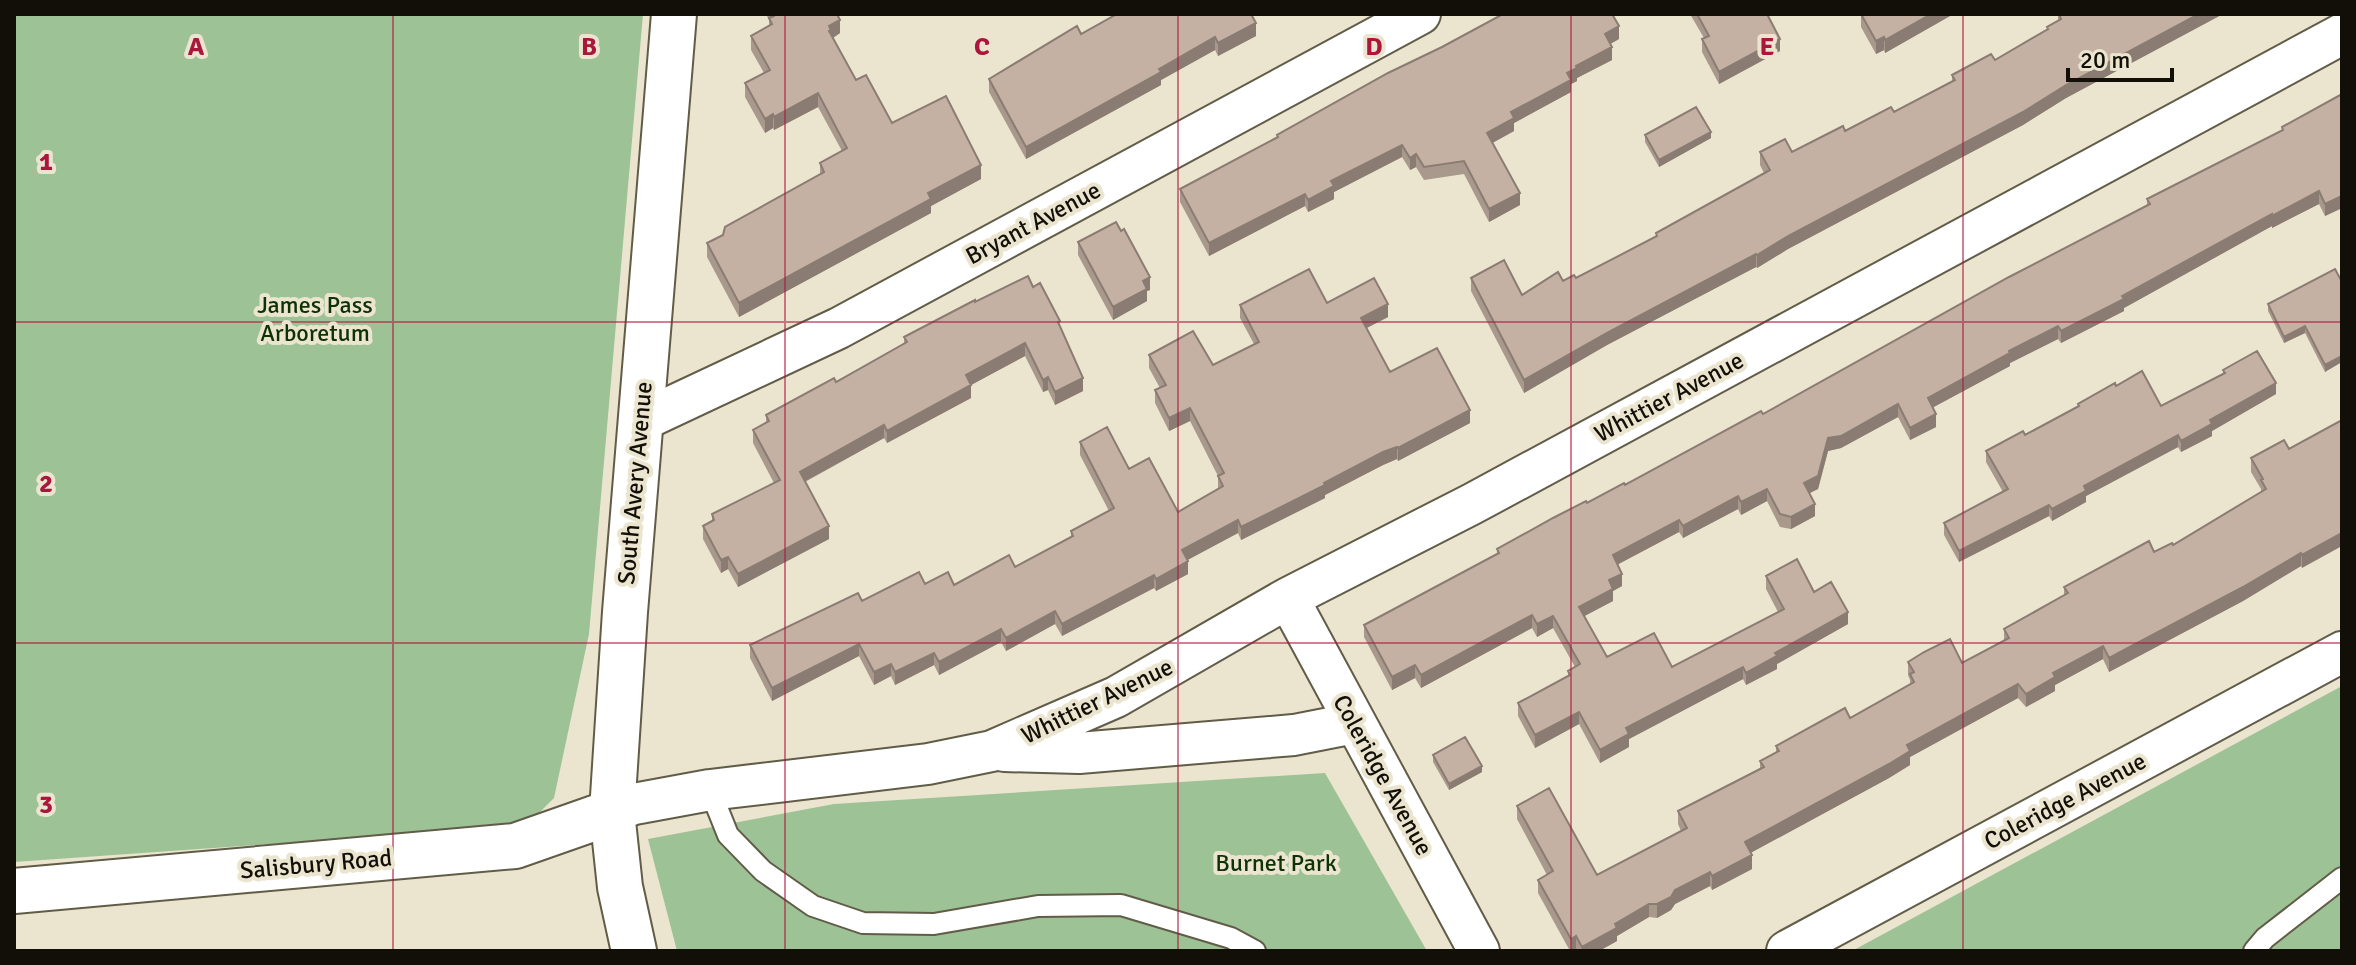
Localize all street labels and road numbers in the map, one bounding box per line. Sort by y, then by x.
street label: Bryant Avenue [960,175,1106,271]
street label: Whittier Avenue [1589,345,1749,449]
street label: South Avery Avenue [611,380,659,586]
street label: Whittier Avenue [1016,651,1178,751]
street label: Coleridge Avenue [1326,689,1440,861]
street label: Coleridge Avenue [1979,746,2151,856]
street label: Salisbury Road [239,842,393,886]

